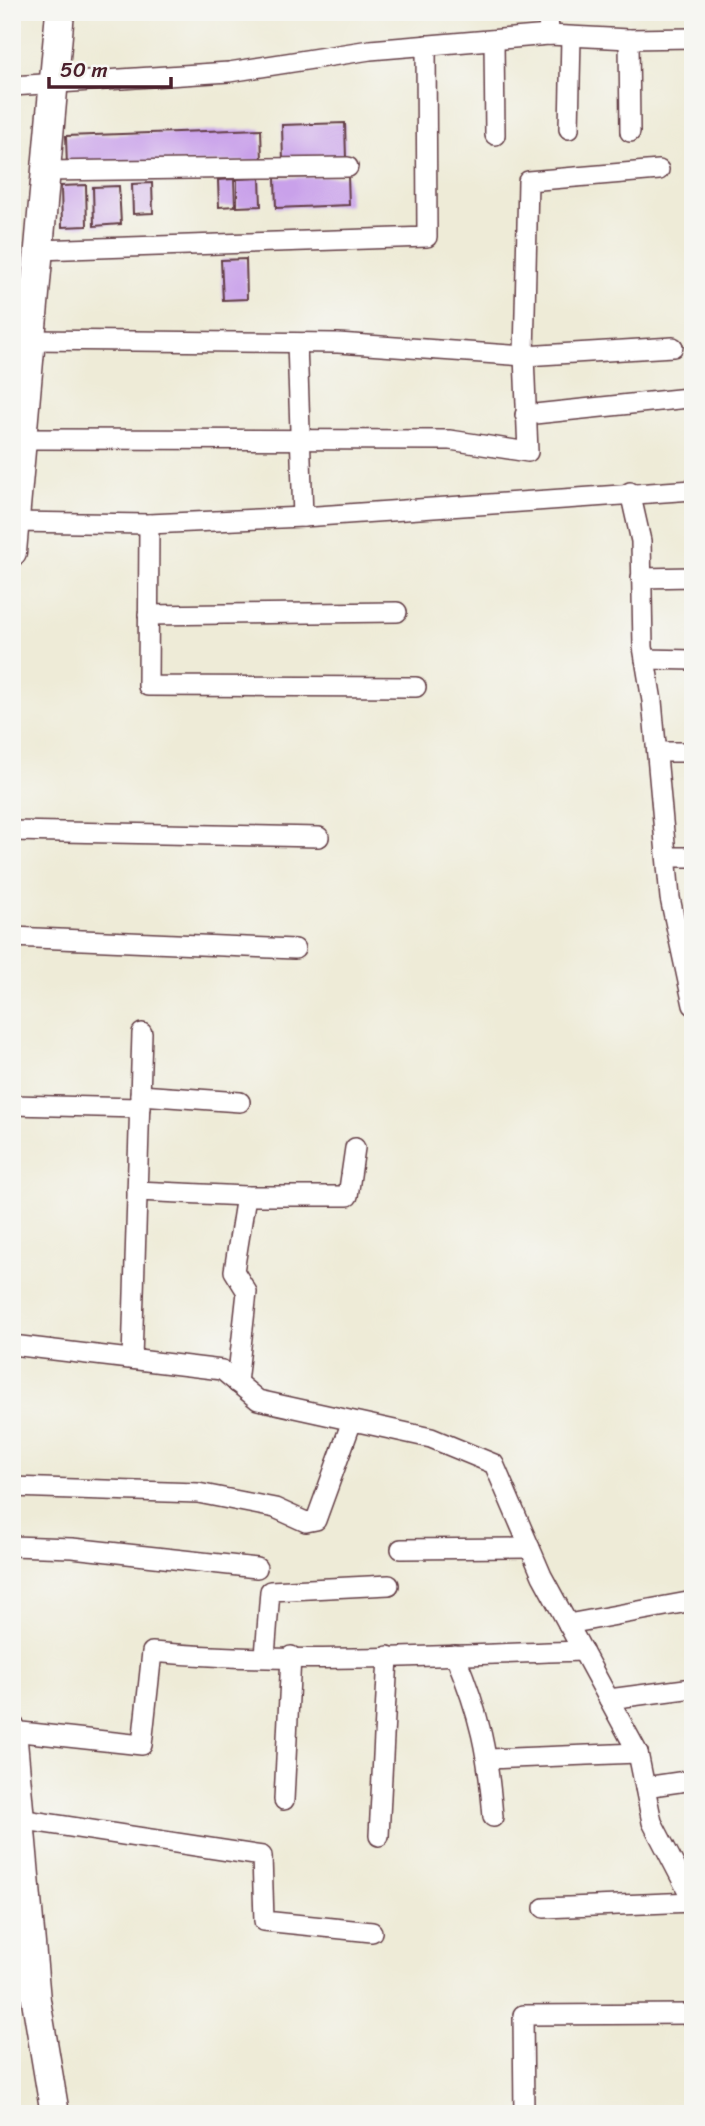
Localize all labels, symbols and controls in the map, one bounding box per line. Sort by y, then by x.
scale bar [49,46,172,90]
text: 50 m [60,51,108,89]

